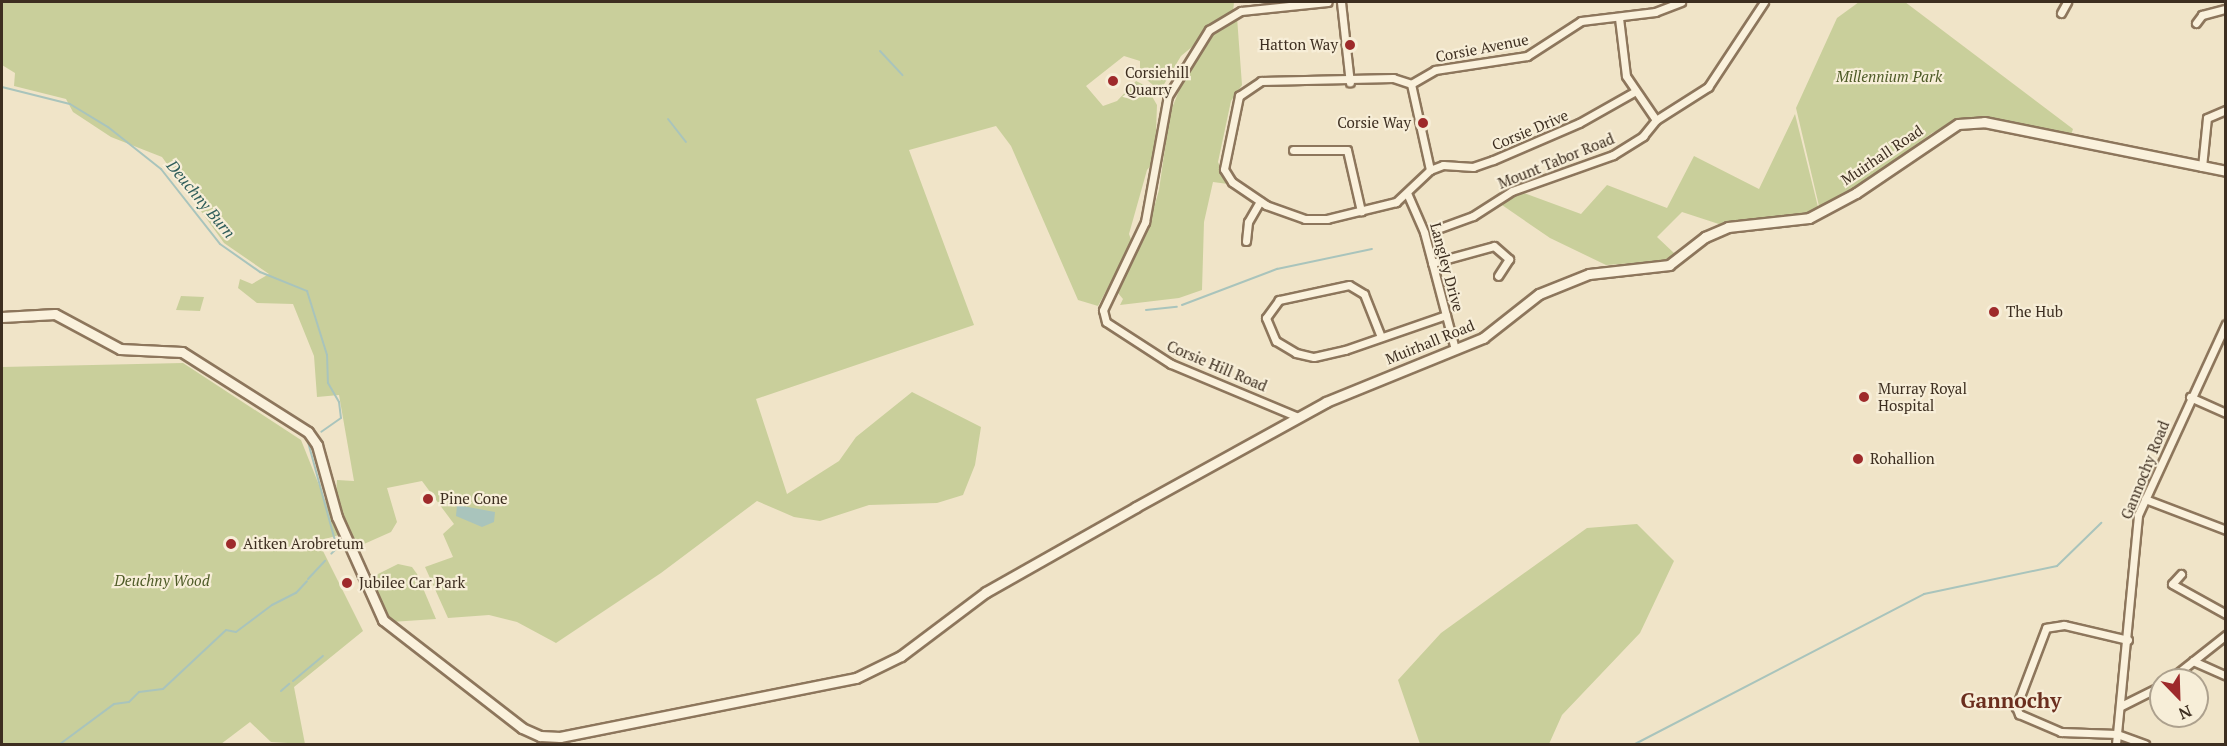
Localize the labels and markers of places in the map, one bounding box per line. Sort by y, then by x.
place label: Hatton Way [1259,36,1338,54]
marker: Hatton Way [1343,38,1357,52]
place label: Corsiehill Quarry [1125,63,1189,98]
marker: Corsiehill Quarry [1106,74,1120,88]
place label: Corsie Way [1337,114,1411,132]
marker: Corsie Way [1416,116,1430,130]
place label: The Hub [2006,303,2063,321]
marker: The Hub [1987,305,2001,319]
place label: Murray Royal Hospital [1878,379,1967,414]
marker: Murray Royal Hospital [1855,388,1873,406]
place label: Rohallion [1870,450,1935,468]
marker: Rohallion [1851,452,1865,466]
place label: Pine Cone [440,490,508,508]
marker: Pine Cone [421,492,435,506]
place label: Aitken Arobretum [243,535,364,553]
marker: Aitken Arobretum [224,537,238,551]
place label: Jubilee Car Park [359,574,465,592]
marker: Jubilee Car Park [340,576,354,590]

